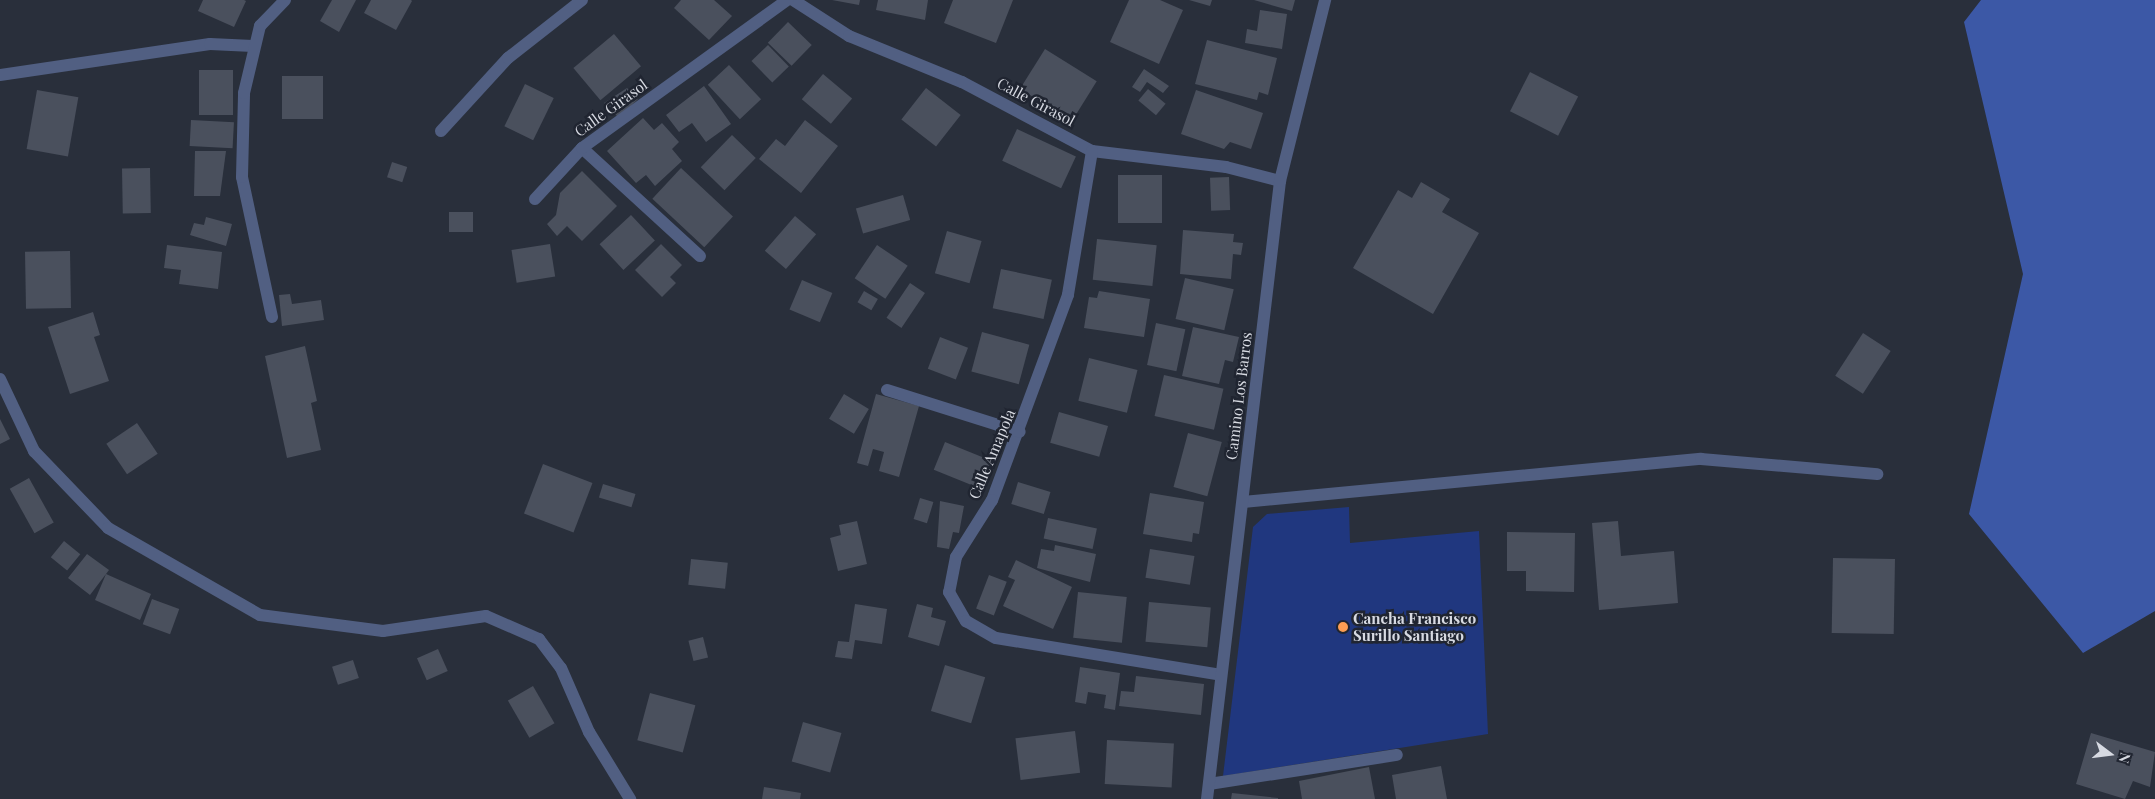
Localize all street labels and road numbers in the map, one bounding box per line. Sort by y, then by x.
street label: Calle Girasol [994,74,1078,130]
street label: Calle Girasol [571,76,651,140]
street label: Camino Los Barros [1222,331,1256,461]
street label: Calle Amapola [965,406,1019,502]

